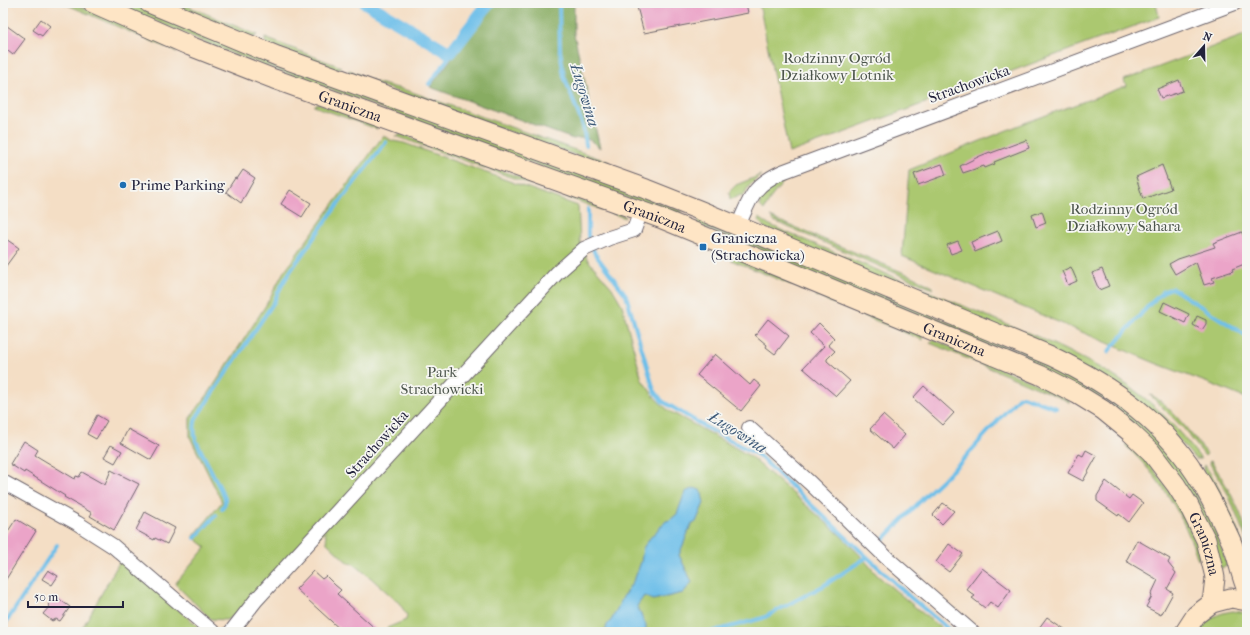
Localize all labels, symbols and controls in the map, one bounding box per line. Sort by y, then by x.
north arrow [1184,26,1224,66]
text: N [1201,30,1214,45]
park label: Rodzinny Ogród Działkowy Lotnik [780,49,894,84]
water label: Ługowina [566,60,604,129]
street label: Strachowicka [926,61,1013,107]
street label: Graniczna [316,87,385,126]
place label: Prime Parking [131,176,226,194]
marker: Prime Parking [118,180,128,190]
street label: Graniczna [621,196,690,237]
park label: Rodzinny Ogród Działkowy Sahara [1067,200,1182,235]
place label: Graniczna (Strachowicka) [711,229,805,264]
marker: Graniczna (Strachowicka) [698,242,708,252]
street label: Graniczna [920,319,989,361]
park label: Park Strachowicki [401,363,484,398]
street label: Strachowicka [342,405,413,482]
water label: Ługowina [705,406,771,457]
street label: Graniczna [1185,509,1224,578]
scale bar [28,583,123,609]
text: 50 m [34,590,58,604]

